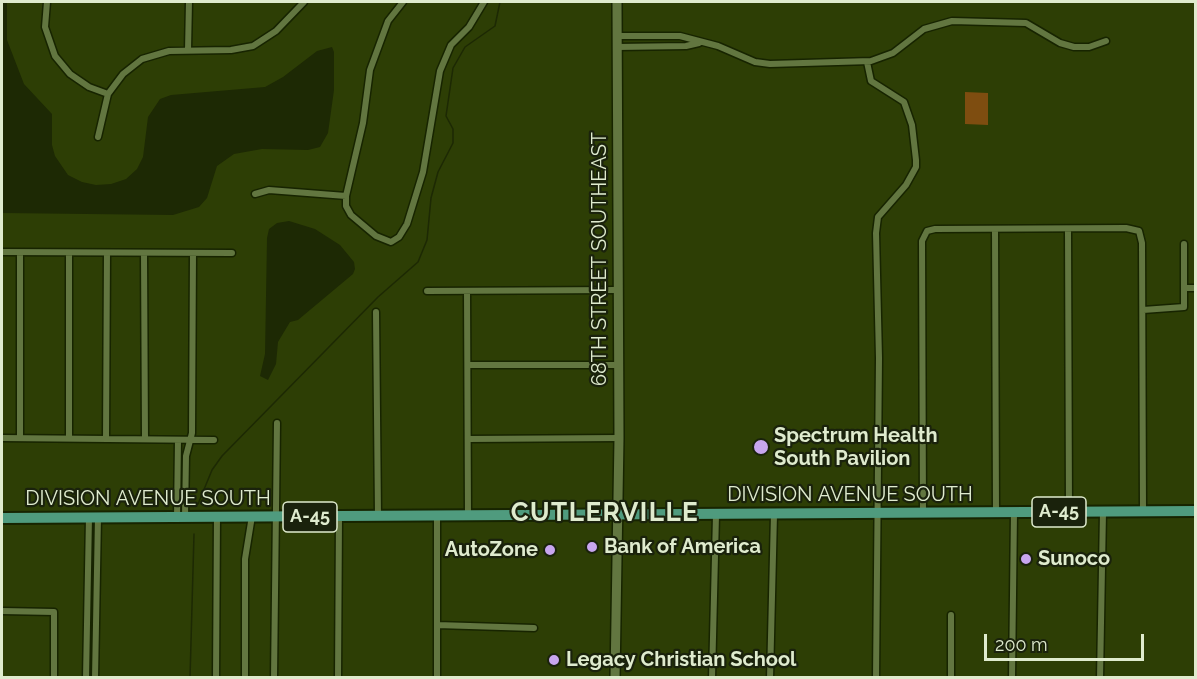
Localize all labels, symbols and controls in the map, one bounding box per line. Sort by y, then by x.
street label: 68TH STREET SOUTHEAST [588,132,612,386]
place label: Spectrum Health South Pavilion [774,424,937,471]
marker: Spectrum Health South Pavilion [752,438,770,456]
street label: DIVISION AVENUE SOUTH [727,483,973,507]
street label: DIVISION AVENUE SOUTH [25,487,271,511]
district label: CUTLERVILLE [511,497,699,529]
road number: A-45 [1032,497,1086,527]
road number: A-45 [283,502,337,532]
place label: Bank of America [604,535,761,559]
place label: AutoZone [445,538,538,562]
marker: Bank of America [585,540,599,554]
marker: AutoZone [543,543,557,557]
place label: Sunoco [1038,547,1110,571]
marker: Sunoco [1019,552,1033,566]
scale bar [987,622,1148,660]
text: 200 m [995,634,1048,655]
place label: Legacy Christian School [566,648,796,672]
marker: Legacy Christian School [547,653,561,667]

